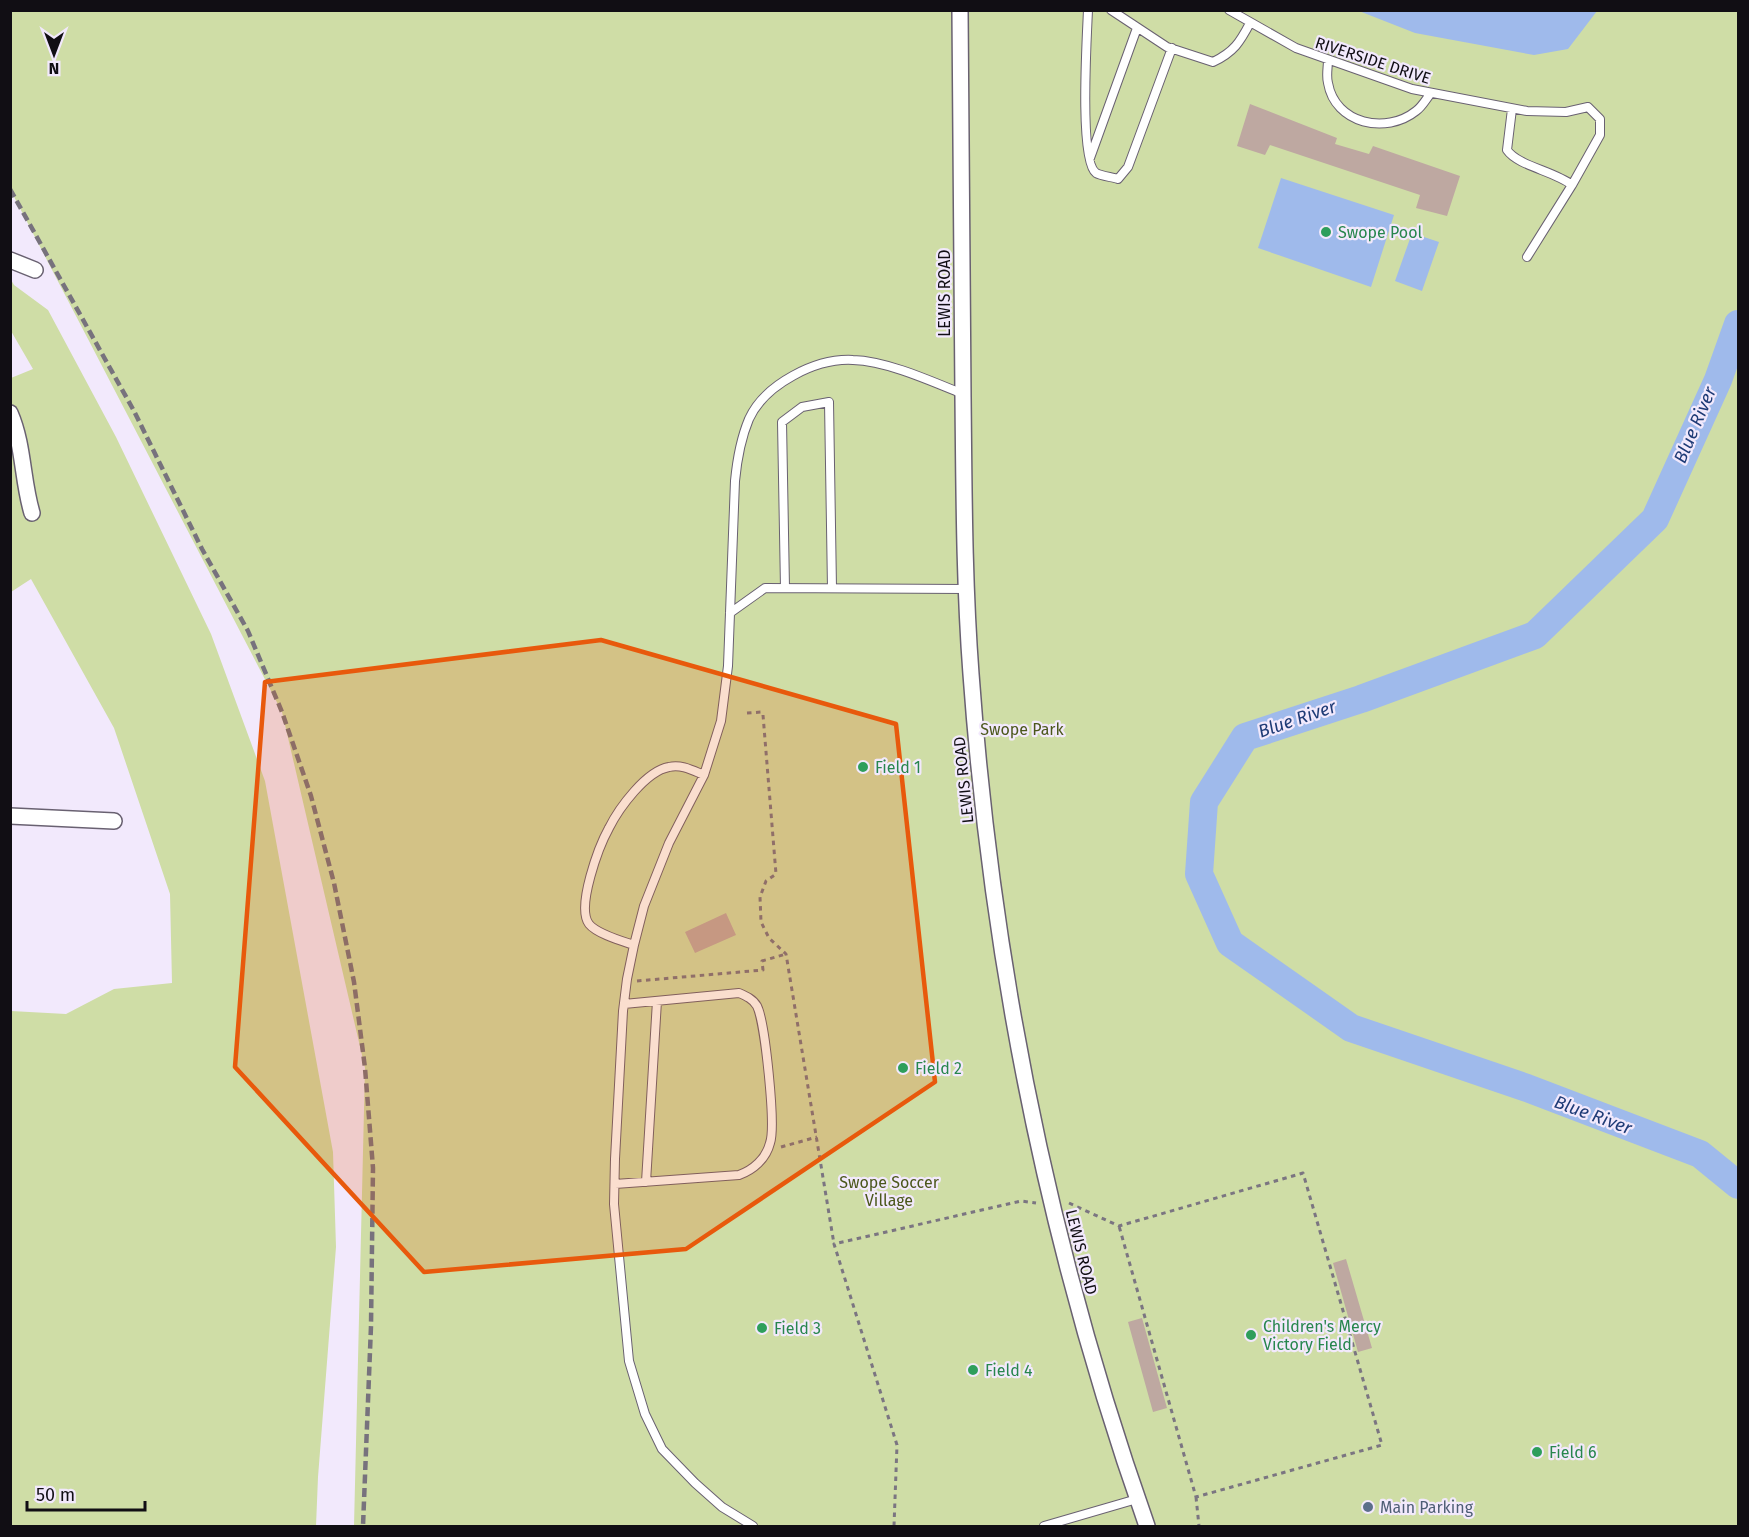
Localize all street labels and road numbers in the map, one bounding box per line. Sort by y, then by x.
street label: RIVERSIDE DRIVE [1313,33,1433,88]
street label: LEWIS ROAD [935,249,954,337]
street label: LEWIS ROAD [949,736,978,824]
street label: LEWIS ROAD [1062,1207,1101,1297]

